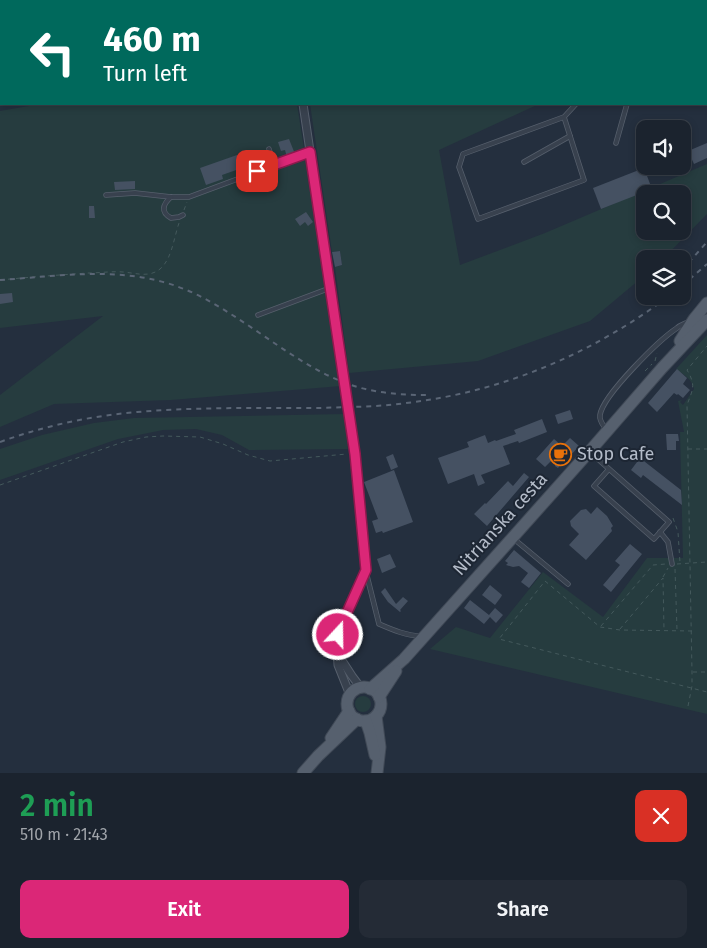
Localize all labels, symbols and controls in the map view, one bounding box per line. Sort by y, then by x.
text: 460 m [103,18,201,60]
icon: left [20,20,85,85]
text: Turn left [103,60,187,87]
map controls [636,120,691,305]
button: sound [636,120,691,175]
pin [236,150,278,192]
icon: arrive [243,157,271,185]
button: search [636,185,691,240]
button: layers [636,250,691,305]
cafe icon: Stop Cafe [549,442,573,466]
place label: Stop Cafe [577,443,654,465]
street label: Nitrianska cesta [448,468,552,580]
position arrow [311,608,363,660]
text: 2 min [20,788,94,824]
button: close [635,790,687,842]
text: 510 m · 21:43 [20,825,108,844]
button: Exit [20,880,349,938]
button: Share [359,880,687,938]

